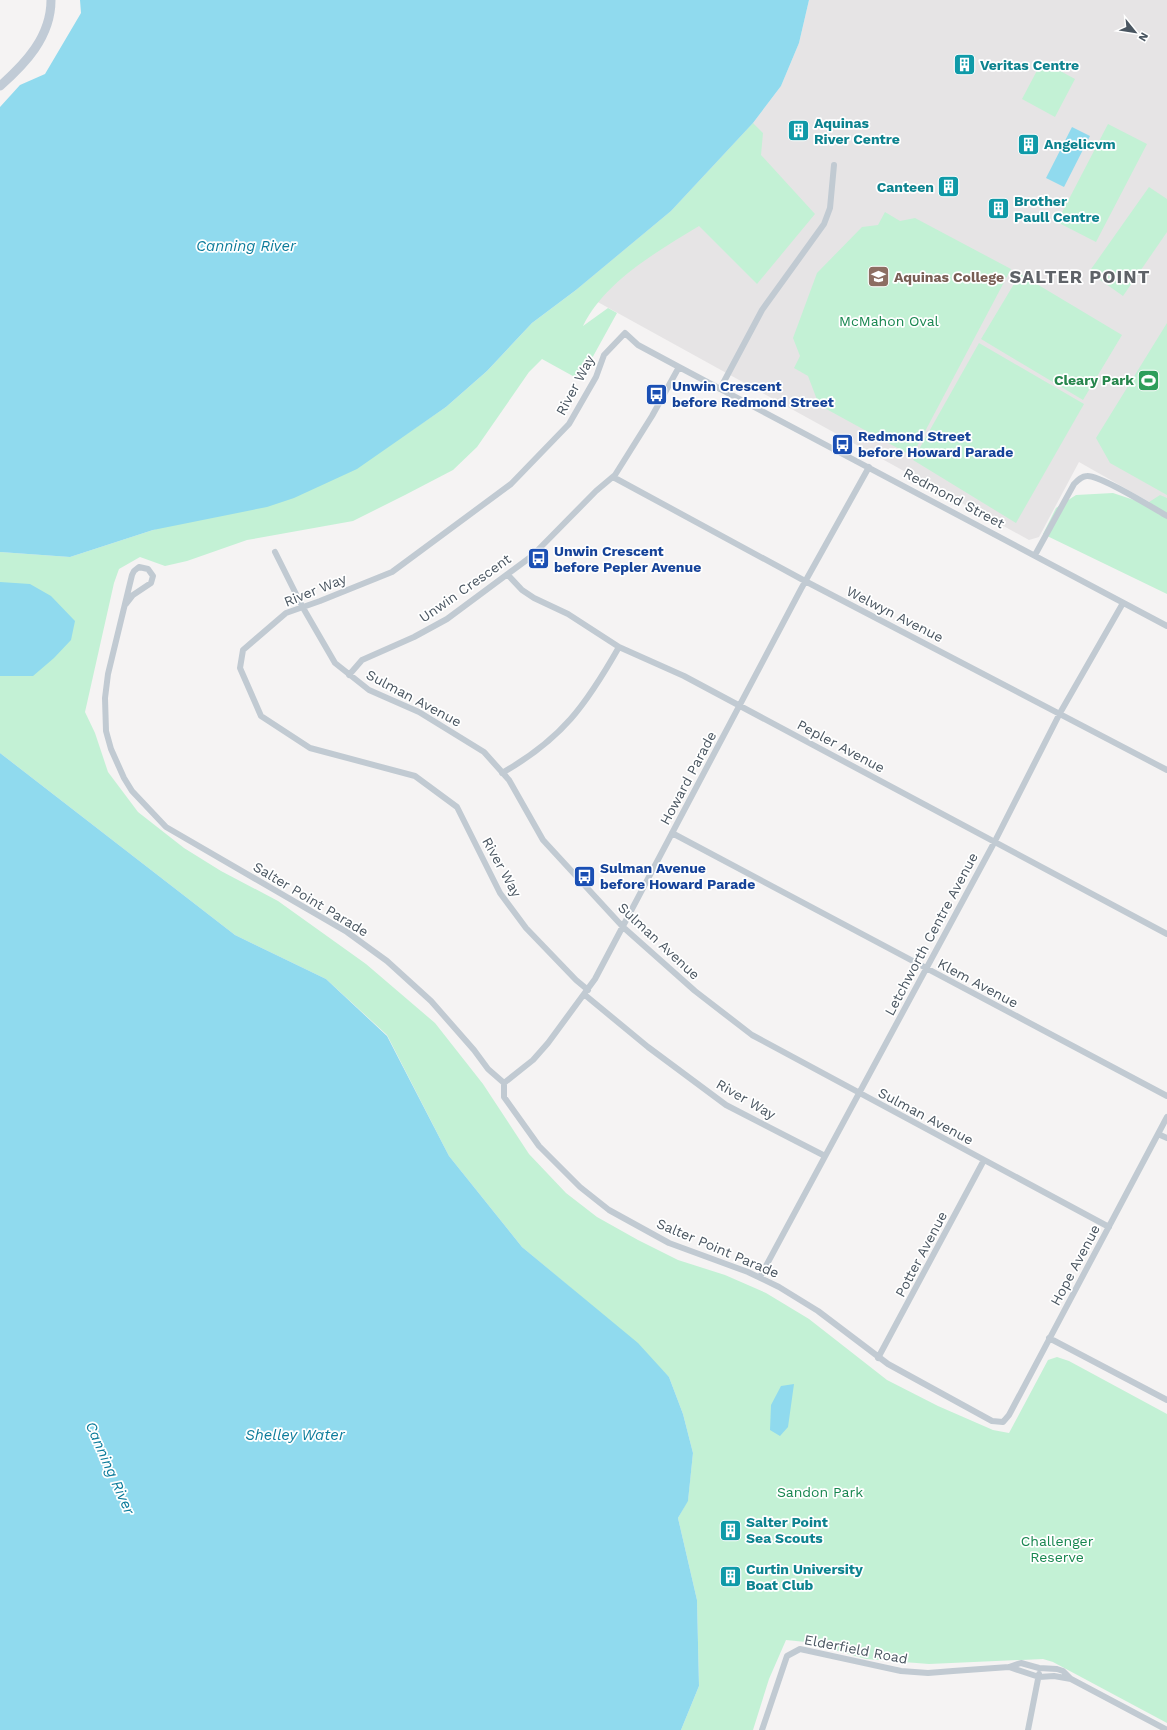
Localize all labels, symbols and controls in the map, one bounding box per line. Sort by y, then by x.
north arrow [1115,12,1155,52]
text: N [1136,30,1151,44]
building icon: Veritas Centre [952,52,978,78]
place label: Veritas Centre [980,57,1079,73]
place label: Aquinas River Centre [814,115,900,147]
building icon: Aquinas River Centre [786,118,812,144]
building icon: Angelicvm [1015,131,1041,157]
place label: Angelicvm [1044,136,1116,152]
building icon: Canteen [936,174,962,200]
place label: Canteen [877,179,934,195]
place label: Brother Paull Centre [1014,193,1100,225]
building icon: Brother Paull Centre [985,196,1011,222]
water label: Canning River [196,237,297,255]
school or university icon: Aquinas College [866,264,892,290]
district label: SALTER POINT [1010,266,1150,287]
place label: Aquinas College [894,269,1004,285]
park label: McMahon Oval [839,313,940,329]
street label: River Way [552,352,598,418]
sports icon: Cleary Park [1136,367,1162,393]
place label: Cleary Park [1054,372,1134,388]
place label: Unwin Crescent before Redmond Street [672,378,834,410]
bus stop icon: Unwin Crescent before Redmond Street [644,381,670,407]
place label: Redmond Street before Howard Parade [858,428,1013,460]
bus stop icon: Redmond Street before Howard Parade [829,431,855,457]
street label: Redmond Street [901,465,1007,531]
place label: Unwin Crescent before Pepler Avenue [554,543,701,575]
bus stop icon: Unwin Crescent before Pepler Avenue [525,546,551,572]
street label: Unwin Crescent [416,550,514,626]
street label: River Way [282,570,349,610]
street label: Welwyn Avenue [844,583,946,645]
street label: Sulman Avenue [364,666,464,730]
street label: Pepler Avenue [795,716,887,776]
street label: Howard Parade [657,728,719,828]
street label: River Way [479,834,525,900]
street label: Letchworth Centre Avenue [881,850,981,1018]
street label: Salter Point Parade [251,858,371,940]
place label: Sulman Avenue before Howard Parade [600,860,755,892]
bus stop icon: Sulman Avenue before Howard Parade [572,863,598,889]
street label: Sulman Avenue [615,899,703,983]
street label: Klem Avenue [935,955,1021,1011]
street label: River Way [714,1076,779,1123]
street label: Sulman Avenue [876,1084,976,1148]
street label: Potter Avenue [892,1208,950,1300]
street label: Salter Point Parade [654,1215,782,1281]
street label: Hope Avenue [1047,1222,1103,1308]
water label: Canning River [81,1419,139,1518]
water label: Shelley Water [245,1426,346,1444]
park label: Sandon Park [777,1484,863,1500]
place label: Salter Point Sea Scouts [746,1514,828,1546]
building icon: Salter Point Sea Scouts [717,1517,743,1543]
park label: Challenger Reserve [1021,1533,1094,1565]
place label: Curtin University Boat Club [746,1561,863,1593]
building icon: Curtin University Boat Club [717,1564,743,1590]
street label: Elderfield Road [803,1631,909,1667]

